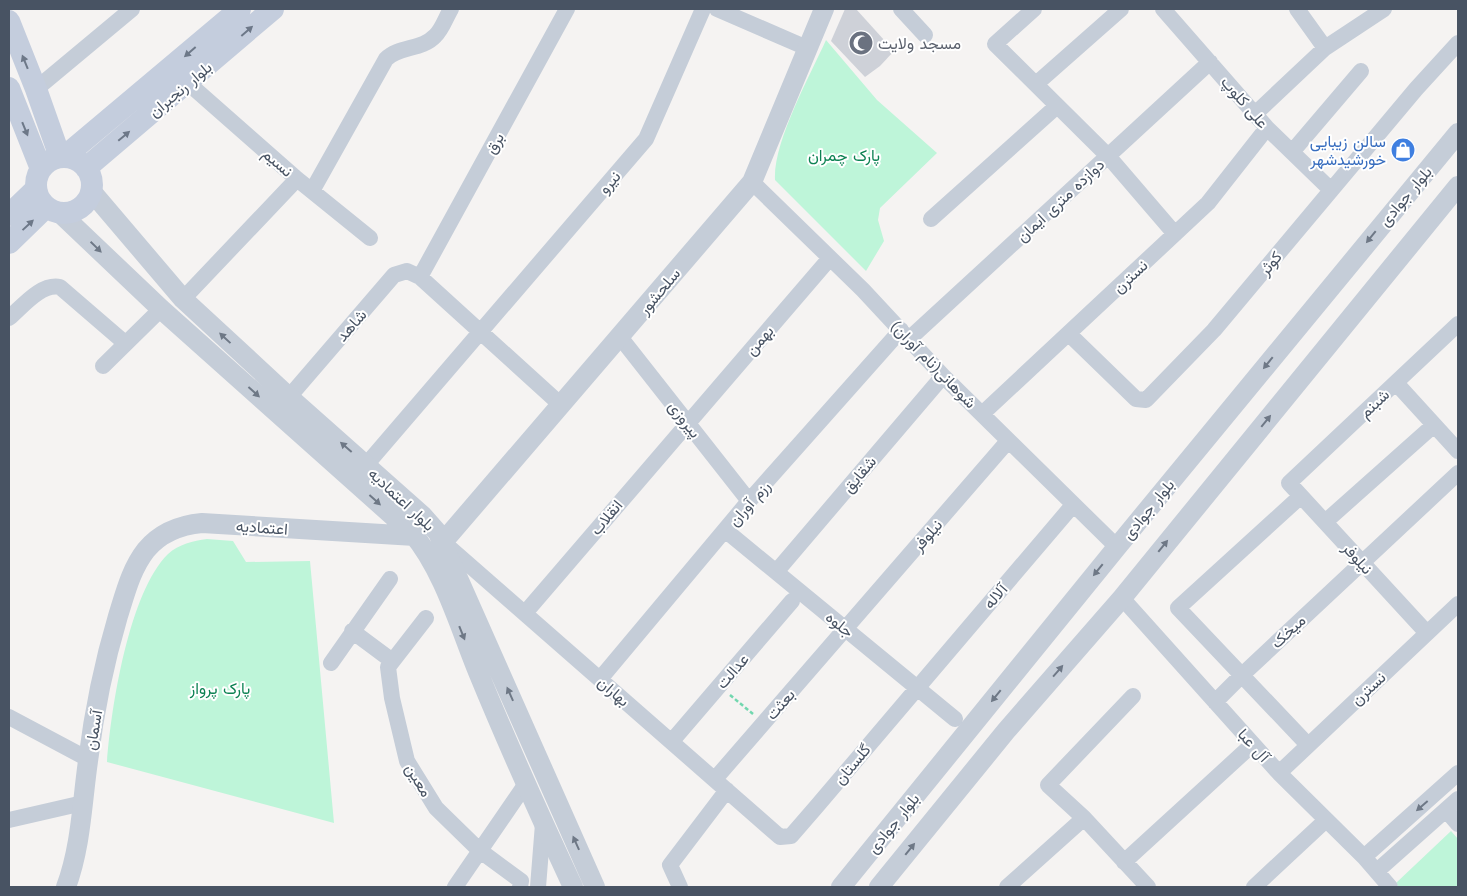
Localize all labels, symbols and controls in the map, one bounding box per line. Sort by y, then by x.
one-way arrow [241,25,253,37]
mosque icon: مسجد ولایت [848,30,874,56]
place label: مسجد ولایت [878,34,961,54]
one-way arrow [183,47,196,58]
one-way arrow [21,55,29,69]
street label: بلوار رنجبران [145,57,216,122]
street label: علی کلوپ [1215,72,1272,133]
one-way arrow [21,122,29,137]
street label: برق [481,129,509,158]
one-way arrow [117,131,130,142]
place label: سالن زیبایی خورشیدشهر [1309,132,1386,170]
shop icon: سالن زیبایی خورشیدشهر [1390,137,1416,163]
street label: نسیم [258,144,297,181]
park label: پارک چمران [808,146,880,167]
street label: دوازده متری ایمان [1012,155,1109,247]
street label: بلوار جوادی [1375,163,1437,231]
street label: نیرو [594,167,625,198]
one-way arrow [21,219,33,231]
one-way arrow [1365,230,1376,243]
one-way arrow [89,240,101,252]
street label: کوثر [1254,248,1287,281]
street label: نسترن [1109,256,1152,298]
street label: سلحشور [634,264,685,320]
street label: شاهد [332,305,370,345]
street label: شوهانی(نام آوران) [886,317,980,413]
street label: بهمن [741,321,778,360]
one-way arrow [220,332,232,344]
one-way arrow [1262,356,1273,369]
street label: شبنم [1356,385,1394,423]
one-way arrow [247,386,259,398]
street label: پیروزی [663,397,705,443]
one-way arrow [1260,415,1272,427]
one-way arrow [339,442,352,453]
street label: شقایق [839,452,881,497]
street label: بلوار اعتمادیه [364,464,439,536]
street label: بلوار جوادی [1118,475,1179,544]
street label: رزم آوران [724,477,775,531]
one-way arrow [369,494,381,506]
street label: انقلاب [586,496,626,539]
street label: نیلوفر [908,515,947,557]
street label: اعتمادیه [235,516,289,539]
street label: نیلوفر [1337,538,1377,579]
one-way arrow [1157,540,1168,553]
one-way arrow [1093,563,1104,576]
street label: آلاله [979,579,1012,613]
street label: جلوه [821,607,858,642]
street label: میخک [1267,611,1310,652]
one-way arrow [459,626,467,641]
street label: عدالت [712,650,753,693]
one-way arrow [1053,664,1064,677]
street label: نسترن [1347,668,1390,710]
street label: بهاران [593,672,633,711]
park label: پارک پرواز [189,679,250,700]
street label: بعثت [762,685,799,724]
one-way arrow [506,687,514,701]
one-way arrow [991,689,1002,702]
street label: آسمان [81,707,107,752]
street label: آل عبا [1234,725,1274,767]
street label: گلستان [830,740,875,788]
street label: معین [400,760,436,801]
street label: بلوار جوادی [863,789,924,858]
one-way arrow [1415,800,1428,811]
one-way arrow [571,836,579,850]
one-way arrow [904,843,915,856]

